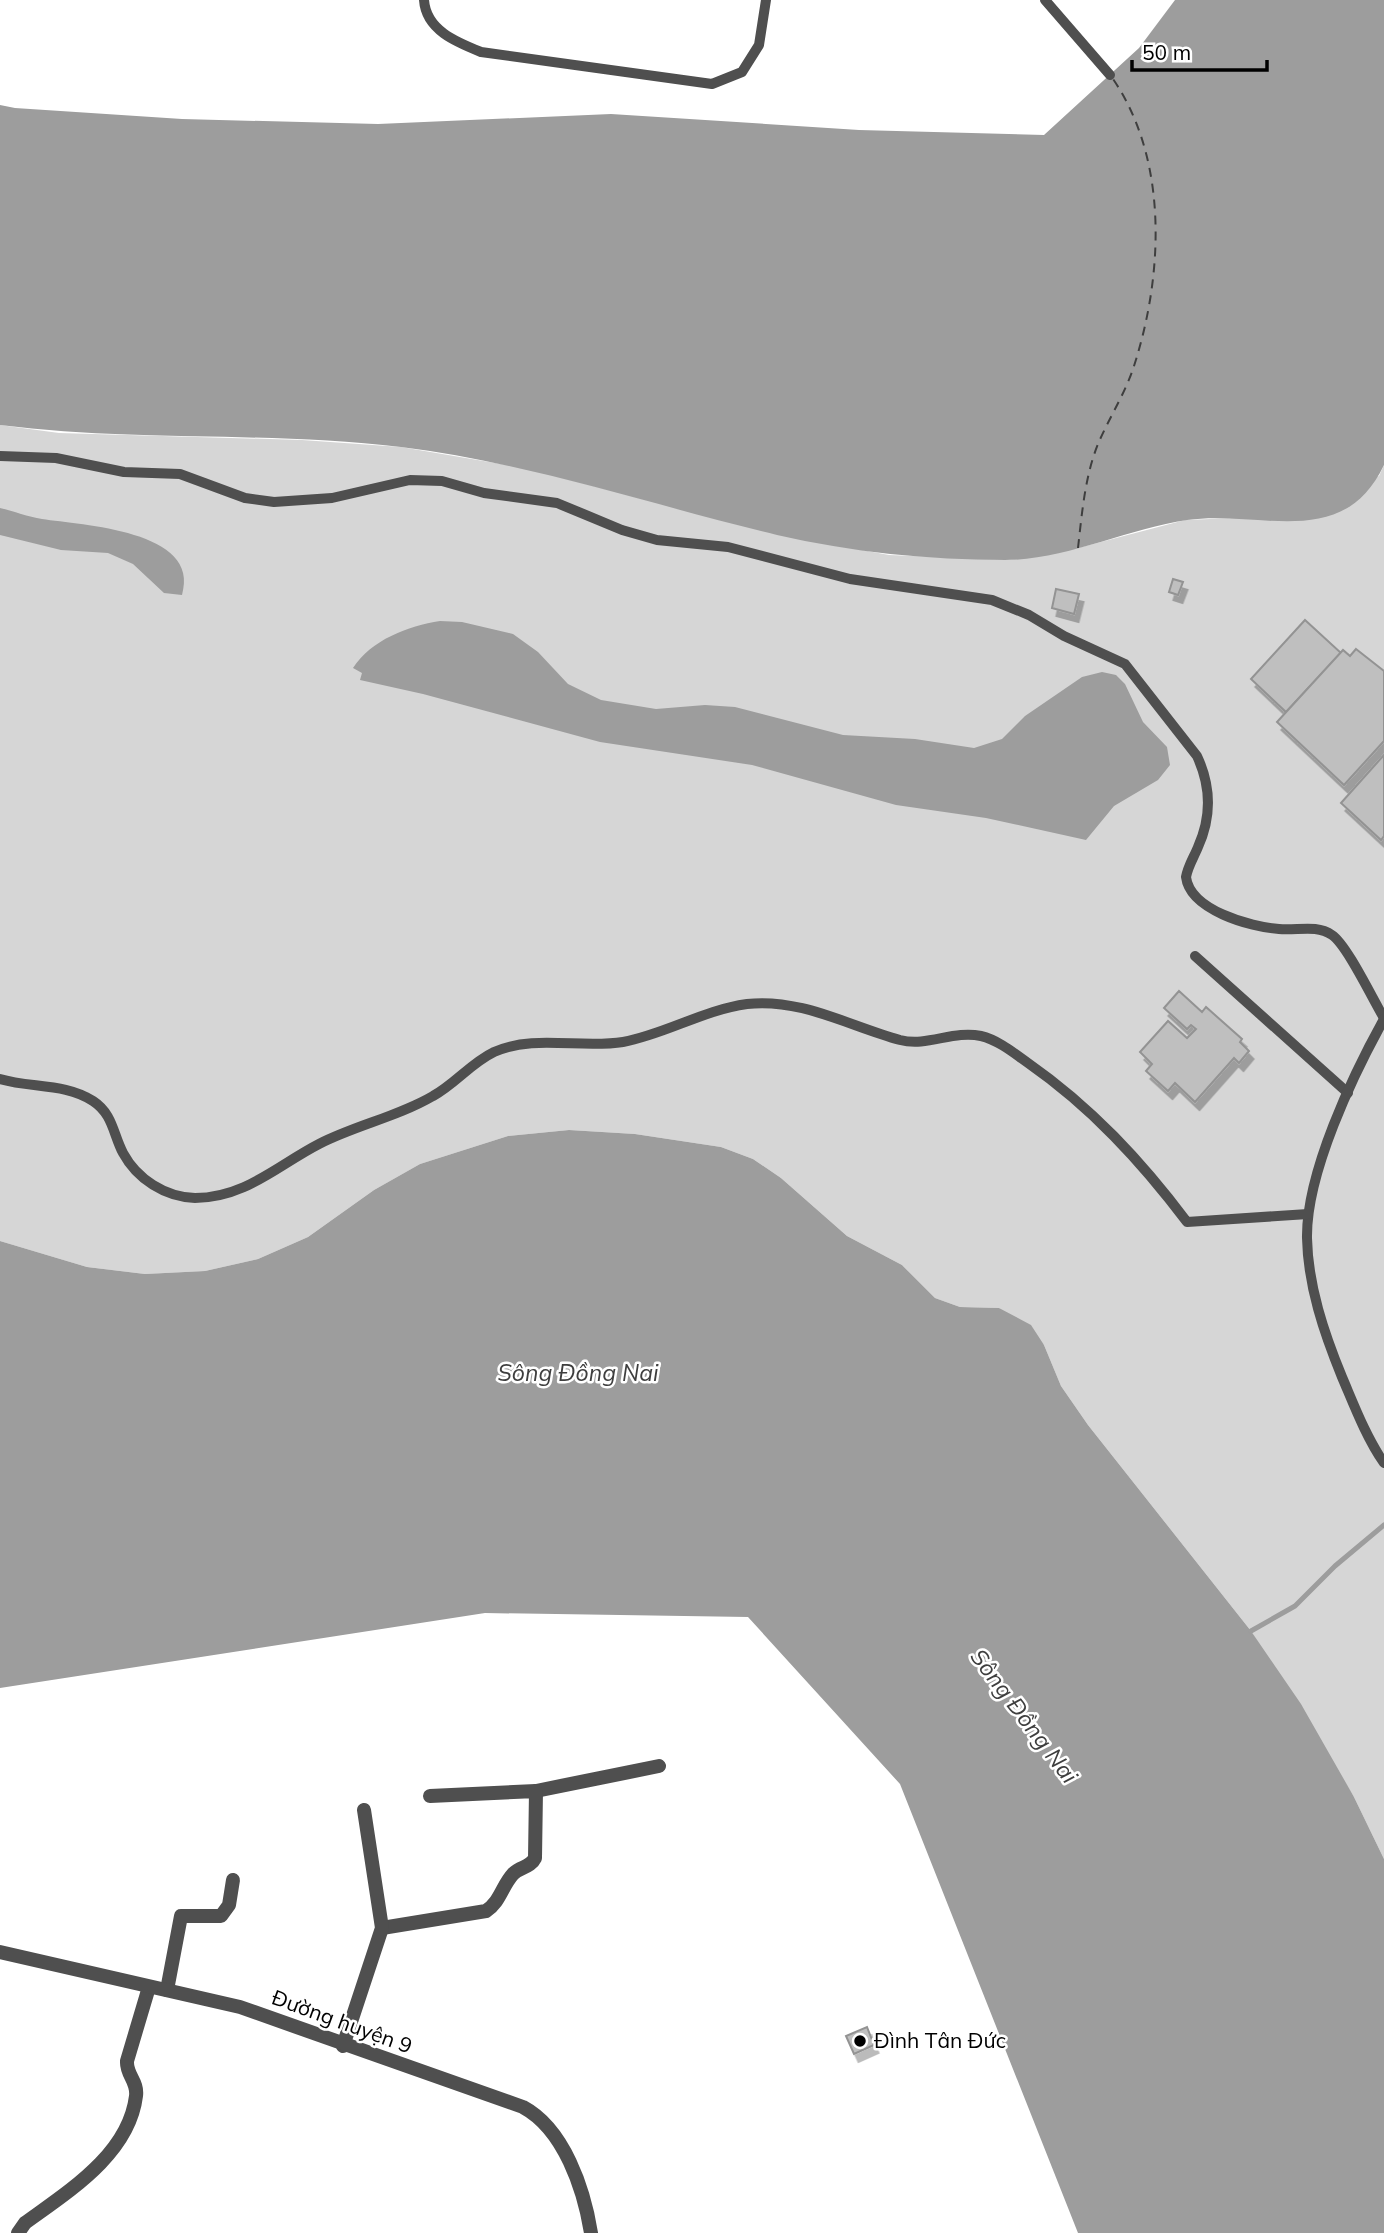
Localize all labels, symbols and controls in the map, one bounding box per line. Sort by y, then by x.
scale bar [1132,28,1267,72]
text: 50 m [1142,39,1191,65]
water label: Sông Đồng Nai [498,1358,659,1387]
water label: Sông Đồng Nai [964,1643,1085,1789]
street label: Đường huyện 9 [269,1984,416,2058]
place label: Đình Tân Đức [874,2027,1006,2053]
marker: Đình Tân Đức [852,2033,868,2049]

